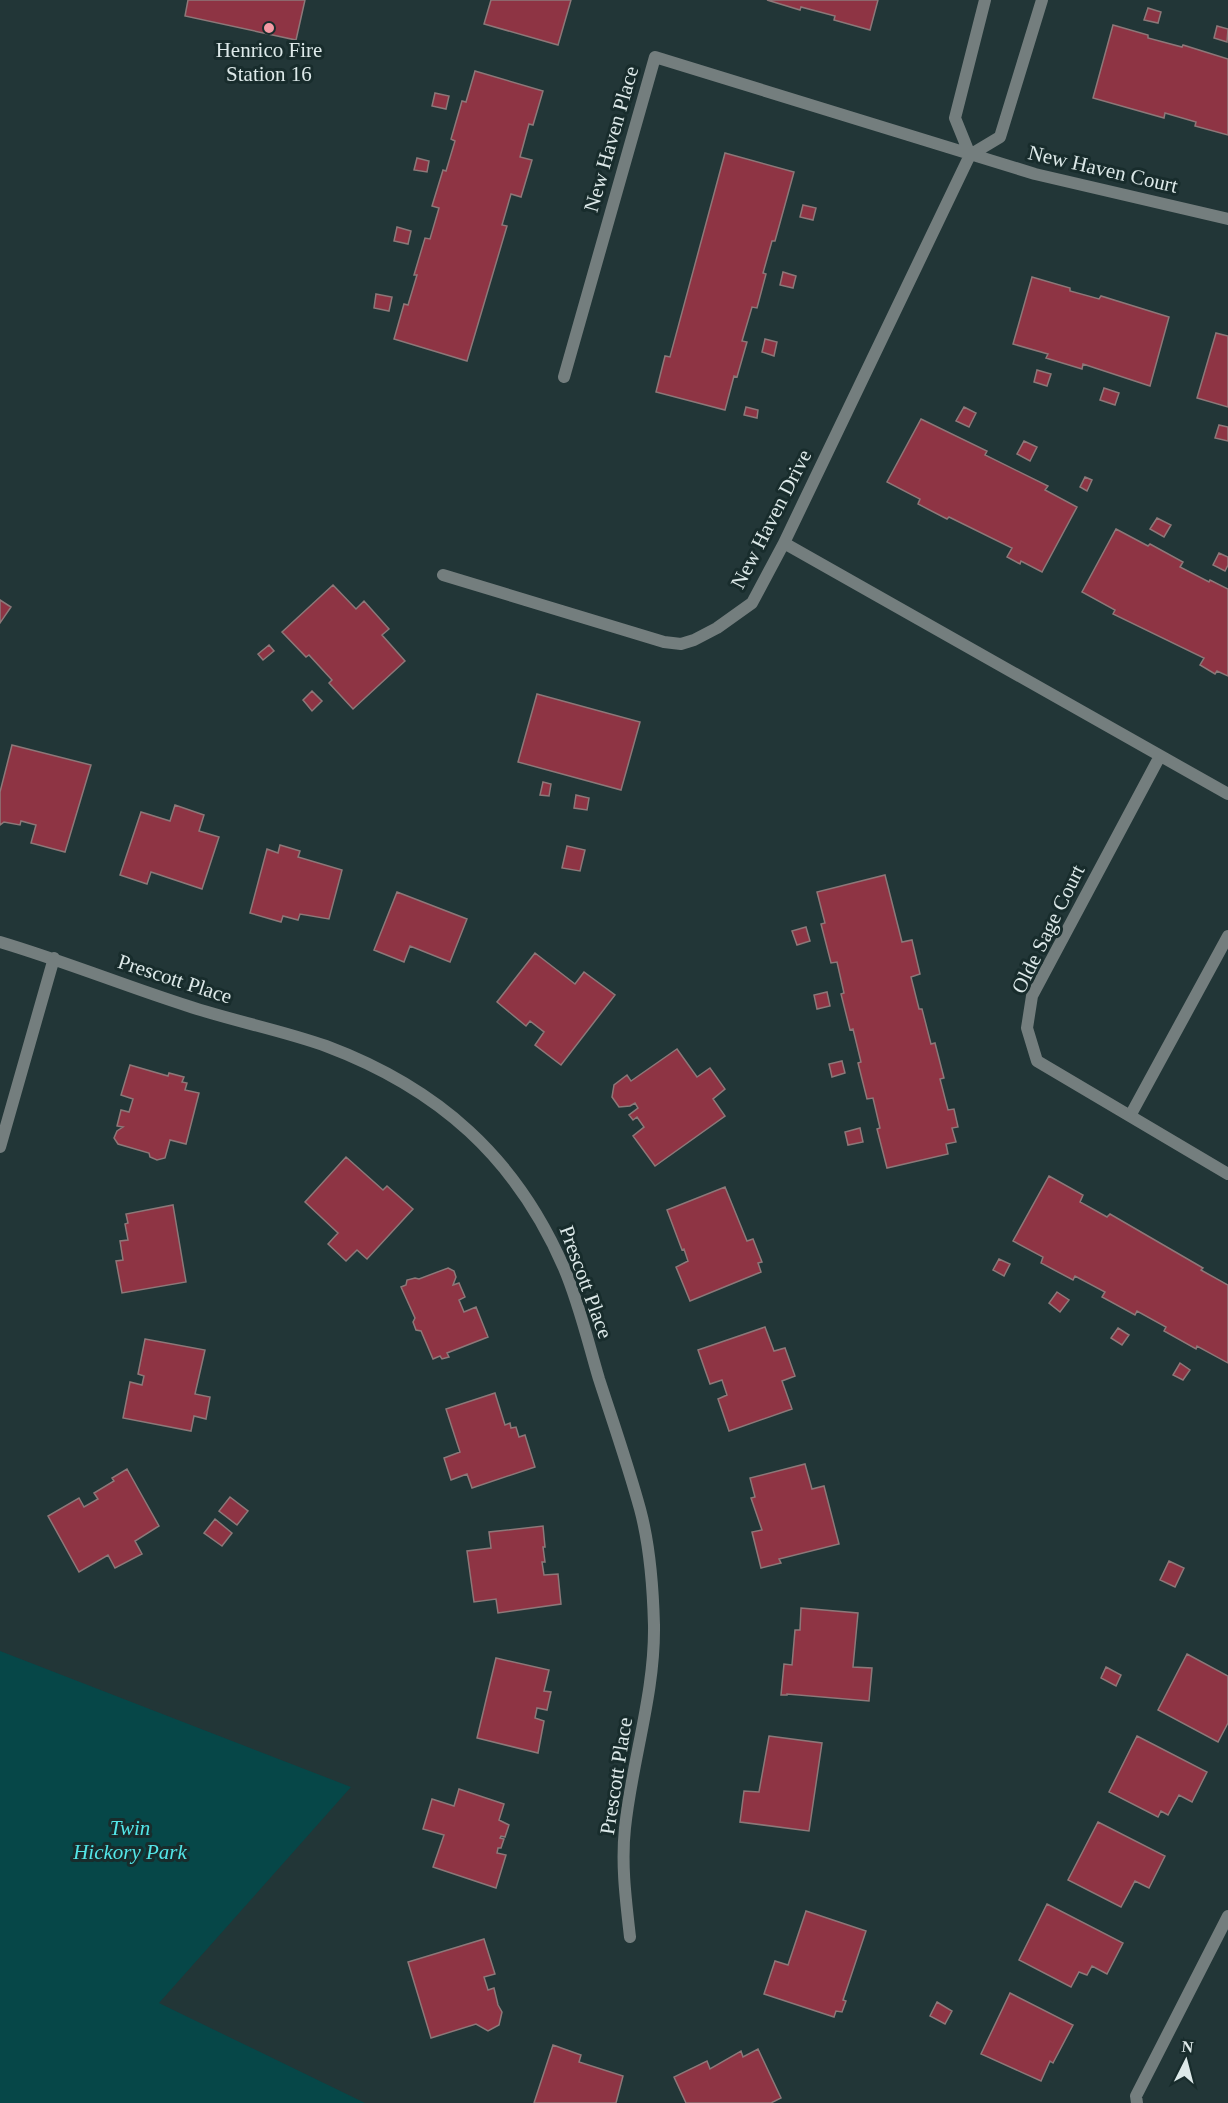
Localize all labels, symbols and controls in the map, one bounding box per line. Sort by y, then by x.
marker: Henrico Fire Station 16 [262,21,276,35]
place label: Henrico Fire Station 16 [216,38,322,86]
street label: New Haven Place [579,63,643,215]
street label: New Haven Court [1026,140,1180,198]
street label: New Haven Drive [726,445,816,593]
street label: Olde Sage Court [1007,861,1090,997]
street label: Prescott Place [115,949,235,1009]
street label: Prescott Place [554,1222,618,1342]
street label: Prescott Place [595,1716,637,1836]
park label: Twin Hickory Park [72,1816,188,1864]
north arrow [1156,2031,1216,2091]
text: N [1181,2038,1195,2056]

